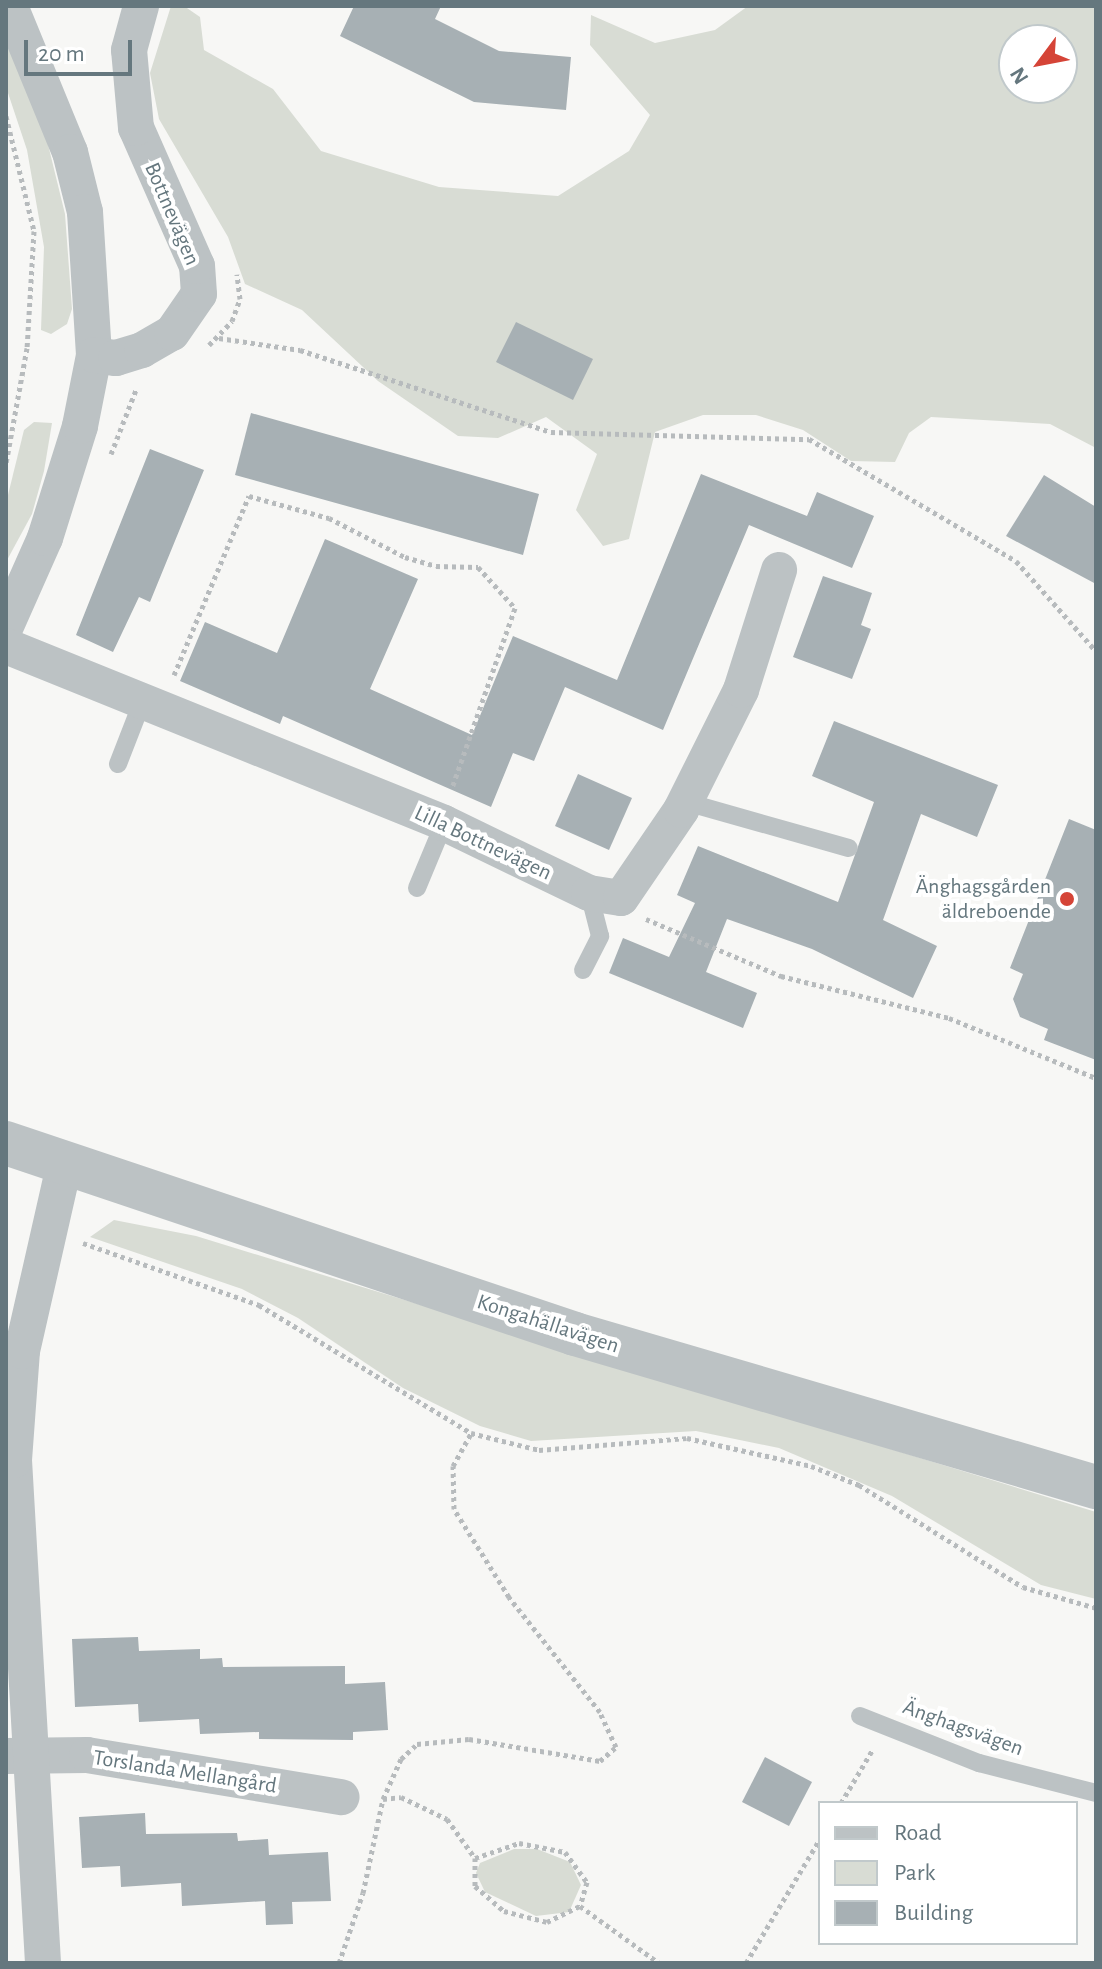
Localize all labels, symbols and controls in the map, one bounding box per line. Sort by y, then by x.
scale bar [28,24,136,74]
north arrow [998,24,1078,104]
text: 20 m [38,42,85,66]
text: N [1006,63,1033,88]
street label: Bottnevägen [139,159,205,269]
street label: Lilla Bottnevägen [410,800,556,886]
place label: Änghagsgården äldreboende [916,873,1051,924]
marker: Änghagsgården äldreboende [1058,890,1076,908]
street label: Kongahällavägen [474,1289,622,1359]
street label: Änghagsvägen [899,1694,1027,1762]
street label: Torslanda Mellangård [91,1744,279,1800]
legend [818,1801,1078,1945]
text: Road [894,1821,942,1845]
text: Park [894,1861,935,1885]
text: Building [894,1901,973,1925]

